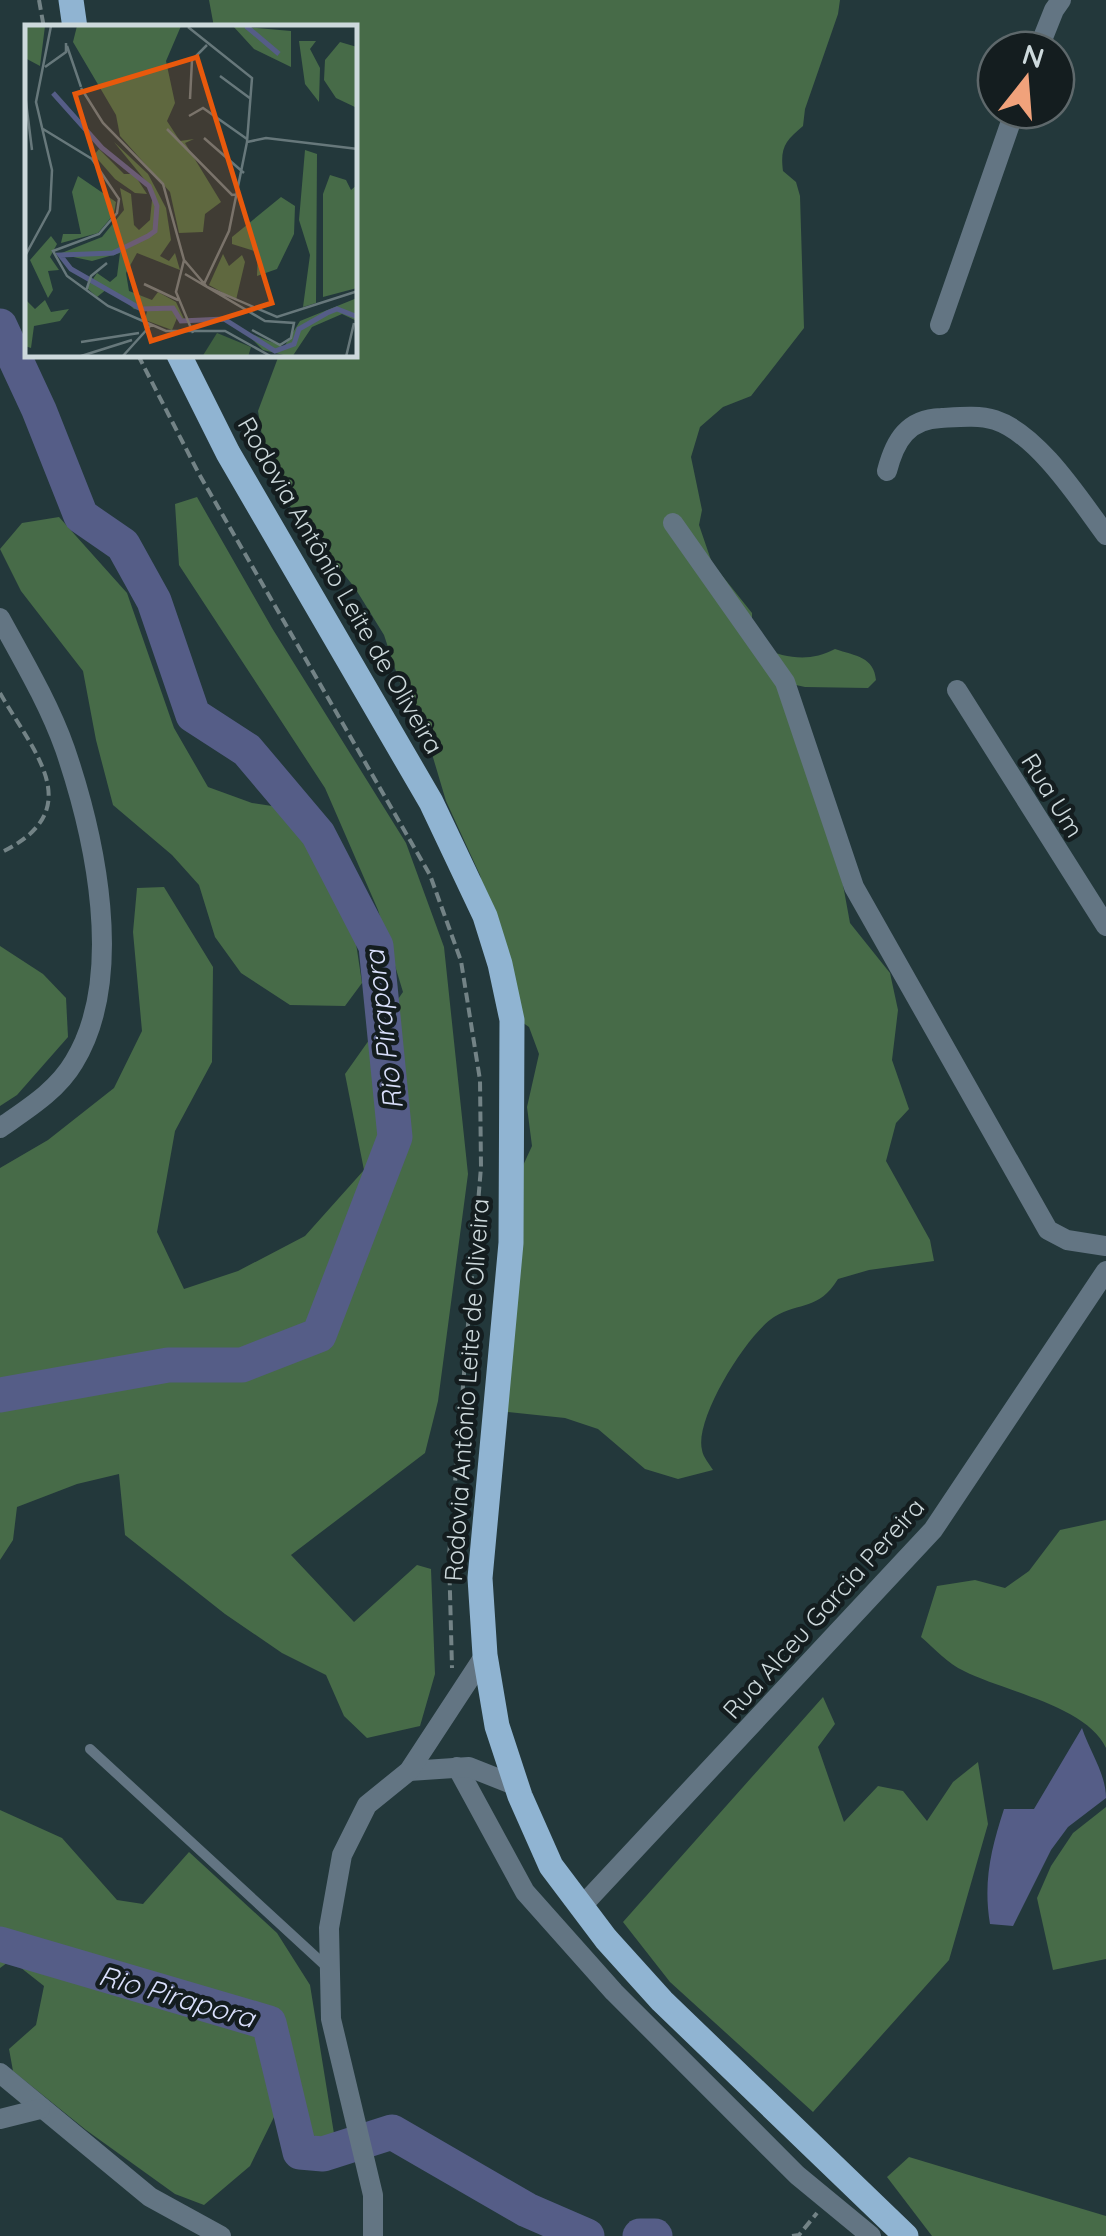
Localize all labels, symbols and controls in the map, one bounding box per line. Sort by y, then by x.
inset map [25,25,358,358]
north arrow [976,30,1076,130]
text: N [1018,36,1048,75]
street label: Rodovia Antônio Leite de Oliveira [232,411,450,759]
street label: Rua Um [1015,747,1091,843]
water label: Rio Pirapora [356,946,410,1112]
street label: Rodovia Antônio Leite de Oliveira [437,1197,495,1583]
street label: Rua Alceu Garcia Pereira [716,1491,930,1725]
water label: Rio Pirapora [95,1957,261,2036]

